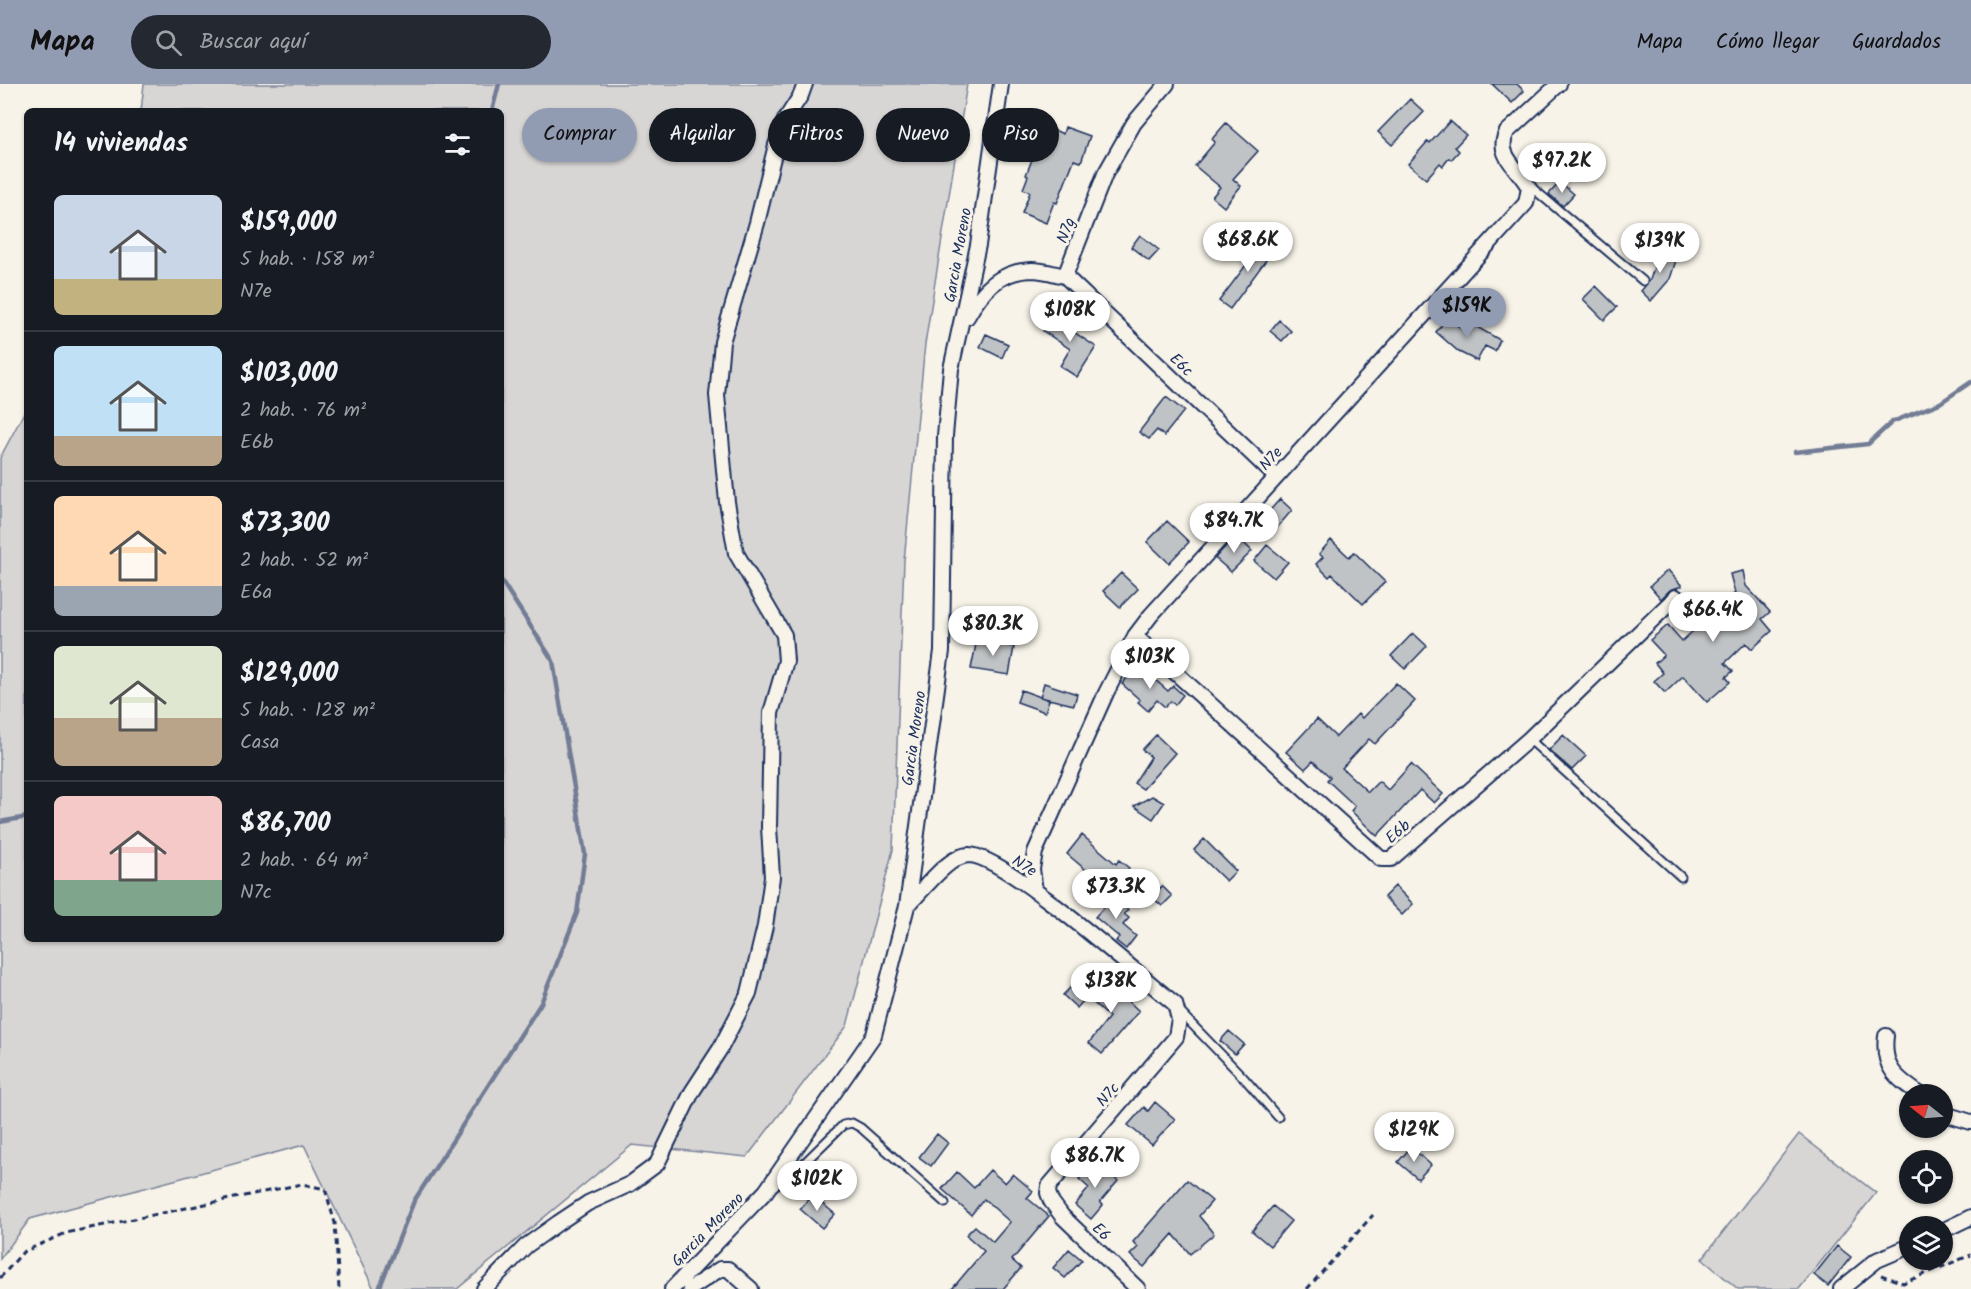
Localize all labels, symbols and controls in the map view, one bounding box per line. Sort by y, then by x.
search box [131,15,551,69]
text: Mapa [30,20,95,65]
text: Buscar aquí [200,25,307,60]
icon: search [152,26,185,59]
text: Mapa [1636,26,1683,59]
text: Cómo llegar [1716,26,1819,59]
text: Guardados [1852,26,1941,59]
chip: Comprar [522,108,637,162]
chip: Alquilar [649,108,756,162]
chip: Filtros [768,108,864,162]
chip: Nuevo [876,108,970,162]
chip: Piso [982,108,1059,162]
text: 14 viviendas [54,123,188,165]
icon: filters [441,128,474,161]
pin: $97.2K [1513,143,1611,194]
text: $97.2K [1532,146,1592,178]
text: $159,000 [240,202,336,244]
street label: Garcia Moreno [938,206,979,304]
street label: N7g [1050,214,1083,247]
icon: home [102,219,174,291]
pin: $68.6K [1199,222,1297,273]
pin: $139K [1618,223,1702,274]
text: $68.6K [1217,225,1279,257]
text: $139K [1635,226,1685,258]
text: 5 hab. · 158 m² [240,244,374,276]
text: N7e [240,276,272,308]
pin: $159K [1425,288,1509,339]
text: $159K [1442,291,1492,323]
pin: $108K [1028,292,1112,343]
text: $108K [1044,295,1096,327]
street label: E6c [1163,347,1199,383]
text: $103,000 [240,353,338,395]
icon: home [102,370,174,442]
text: 2 hab. · 76 m² [240,395,366,427]
text: E6b [240,427,273,459]
street label: N7e [1253,441,1289,477]
text: $73,300 [240,503,330,545]
pin: $84.7K [1185,503,1283,554]
text: $84.7K [1204,506,1264,538]
icon: home [102,520,174,592]
text: 2 hab. · 52 m² [240,545,368,577]
text: E6a [240,577,272,609]
pin: $66.4K [1664,592,1762,643]
text: $66.4K [1682,595,1744,627]
pin: $80.3K [944,606,1042,657]
text: $80.3K [962,609,1024,641]
pin: $103K [1108,639,1192,690]
text: $103K [1124,642,1176,674]
text: $129,000 [240,653,338,695]
icon: home [102,670,174,742]
street label: Garcia Moreno [895,689,934,787]
text: 5 hab. · 128 m² [240,695,375,727]
text: Casa [240,727,279,759]
text: $86,700 [240,803,331,845]
street label: E6b [1380,814,1417,850]
icon: home [102,820,174,892]
text: 2 hab. · 64 m² [240,845,368,877]
street label: N7e [1007,849,1042,884]
pin: $73.3K [1067,869,1165,920]
text: $73.3K [1086,872,1146,904]
text: N7c [240,877,272,909]
pin: $138K [1069,963,1153,1014]
text: $138K [1085,966,1137,998]
street label: N7c [1090,1077,1126,1113]
north arrow [1899,1084,1953,1138]
map controls [1899,1084,1953,1270]
pin: $129K [1372,1112,1456,1163]
text: $129K [1388,1115,1440,1147]
pin: $86.7K [1046,1138,1144,1189]
text: $86.7K [1065,1141,1125,1173]
button: locate [1899,1150,1953,1204]
pin: $102K [775,1161,859,1212]
text: $102K [791,1164,843,1196]
street label: Garcia Moreno [666,1187,750,1273]
button: layers [1899,1216,1953,1270]
street label: E6 [1086,1217,1116,1247]

